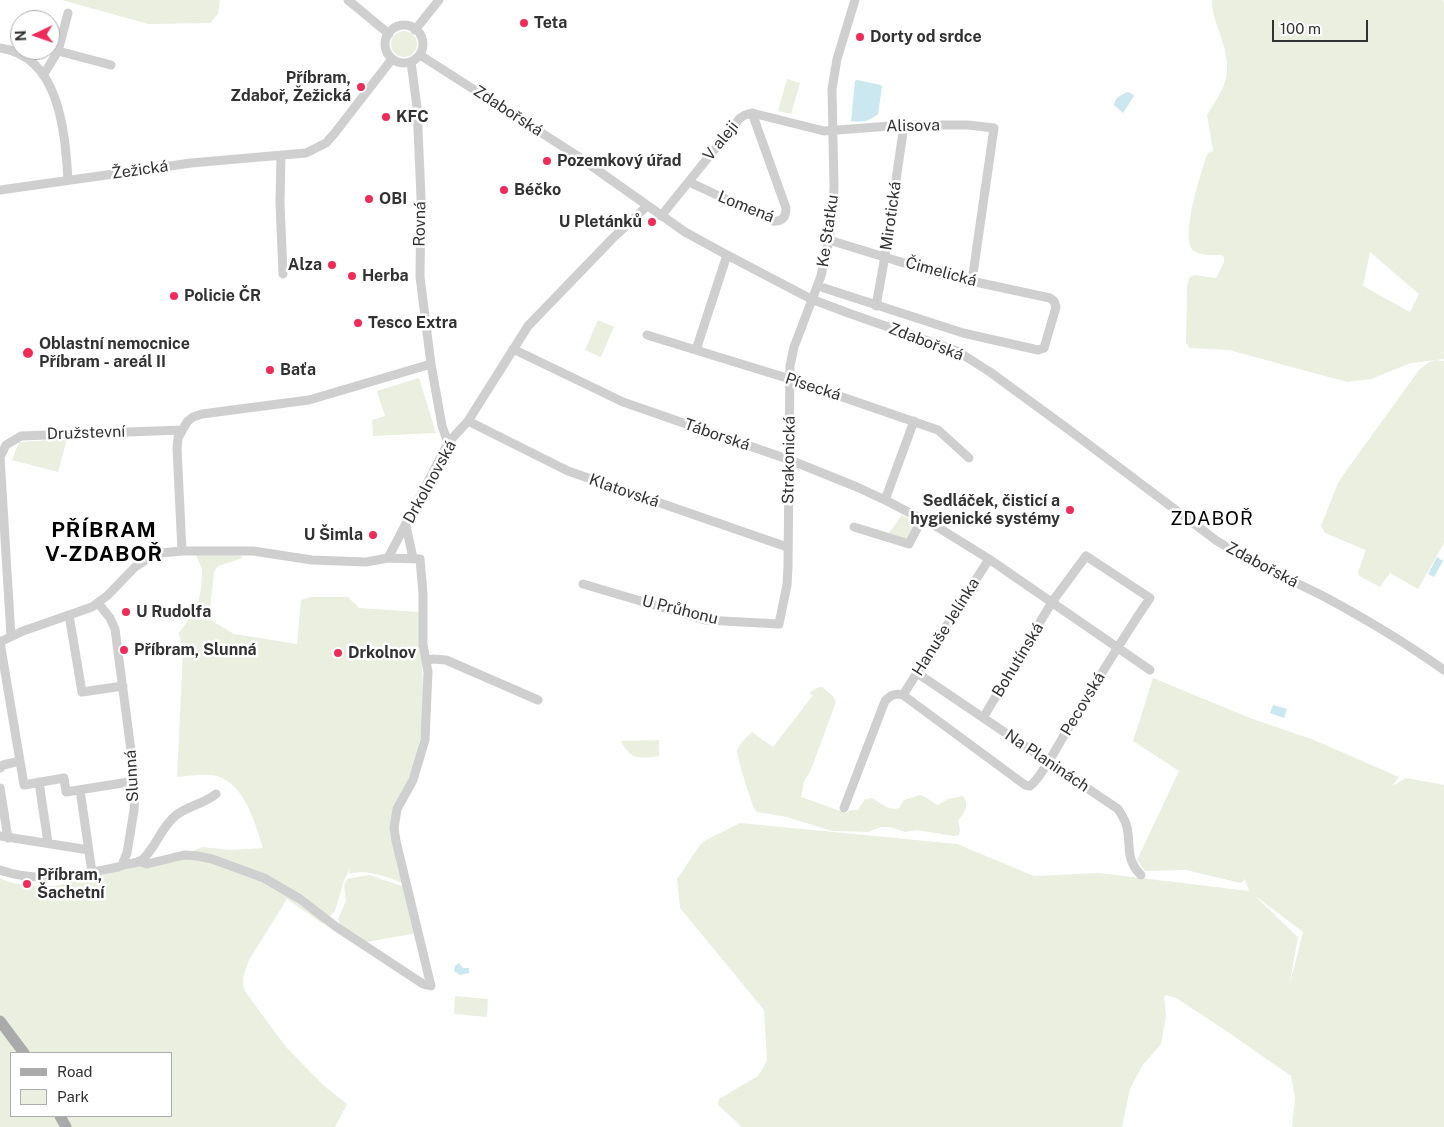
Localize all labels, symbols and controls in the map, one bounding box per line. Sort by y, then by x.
north arrow [10,10,60,60]
scale bar [1274,10,1370,42]
place label: Teta [534,13,567,33]
marker: Teta [518,17,530,29]
text: 100 m [1280,20,1321,37]
place label: Dorty od srdce [870,27,982,47]
text: N [13,30,29,42]
marker: Dorty od srdce [854,31,866,43]
place label: Příbram, Zdaboř, Žežická [230,68,351,106]
marker: Příbram, Zdaboř, Žežická [355,81,367,93]
street label: Zdabořská [470,81,546,141]
place label: KFC [396,107,429,127]
marker: KFC [380,111,392,123]
street label: Alisova [886,116,940,136]
street label: V aleji [699,117,743,165]
place label: Pozemkový úřad [557,151,681,171]
marker: Pozemkový úřad [541,155,553,167]
street label: Žežická [111,157,169,183]
place label: Béčko [514,180,561,200]
street label: Mirotická [877,180,905,252]
marker: Béčko [498,184,510,196]
street label: Lomená [715,187,777,227]
place label: OBI [379,189,407,209]
marker: OBI [363,193,375,205]
street label: Ke Statku [813,194,843,268]
street label: Rovná [410,201,430,247]
place label: U Pletánků [559,212,642,232]
marker: U Pletánků [646,216,658,228]
street label: Čimelická [903,253,979,291]
place label: Alza [288,255,322,275]
marker: Alza [326,259,338,271]
place label: Herba [362,266,409,286]
marker: Herba [346,270,358,282]
place label: Policie ČR [184,286,261,306]
marker: Policie ČR [168,290,180,302]
place label: Tesco Extra [368,313,457,333]
marker: Tesco Extra [352,317,364,329]
street label: Zdabořská [886,319,966,365]
place label: Oblastní nemocnice Příbram - areál II [39,334,190,372]
marker: Oblastní nemocnice Příbram - areál II [21,346,35,360]
place label: Baťa [280,360,316,380]
marker: Baťa [264,364,276,376]
street label: Písecká [783,369,843,405]
street label: Táborská [682,415,752,455]
street label: Strakonická [779,416,799,504]
street label: Družstevní [47,422,125,444]
street label: Drkolnovská [399,437,461,527]
street label: Klatovská [587,470,661,512]
place label: Sedláček, čisticí a hygienické systémy [910,491,1060,529]
marker: Sedláček, čisticí a hygienické systémy [1064,504,1076,516]
district label: ZDABOŘ [1169,508,1255,530]
district label: PŘÍBRAM V-ZDABOŘ [44,518,164,568]
place label: U Šimla [304,525,363,545]
marker: U Šimla [367,529,379,541]
street label: Zdabořská [1223,538,1301,592]
street label: Hanuše Jelínka [908,575,984,679]
street label: U Průhonu [640,591,720,629]
place label: U Rudolfa [136,602,211,622]
marker: U Rudolfa [120,606,132,618]
street label: Bohutínská [988,619,1048,701]
place label: Příbram, Slunná [134,640,257,660]
place label: Drkolnov [348,643,416,663]
marker: Příbram, Slunná [118,644,130,656]
marker: Drkolnov [332,647,344,659]
street label: Pecovská [1057,669,1109,739]
street label: Na Planinách [1001,726,1093,796]
street label: Slunná [121,750,143,802]
place label: Příbram, Šachetní [37,865,105,903]
marker: Příbram, Šachetní [21,878,33,890]
legend [10,1052,172,1117]
text: Road [57,1063,93,1080]
text: Park [57,1088,89,1105]

